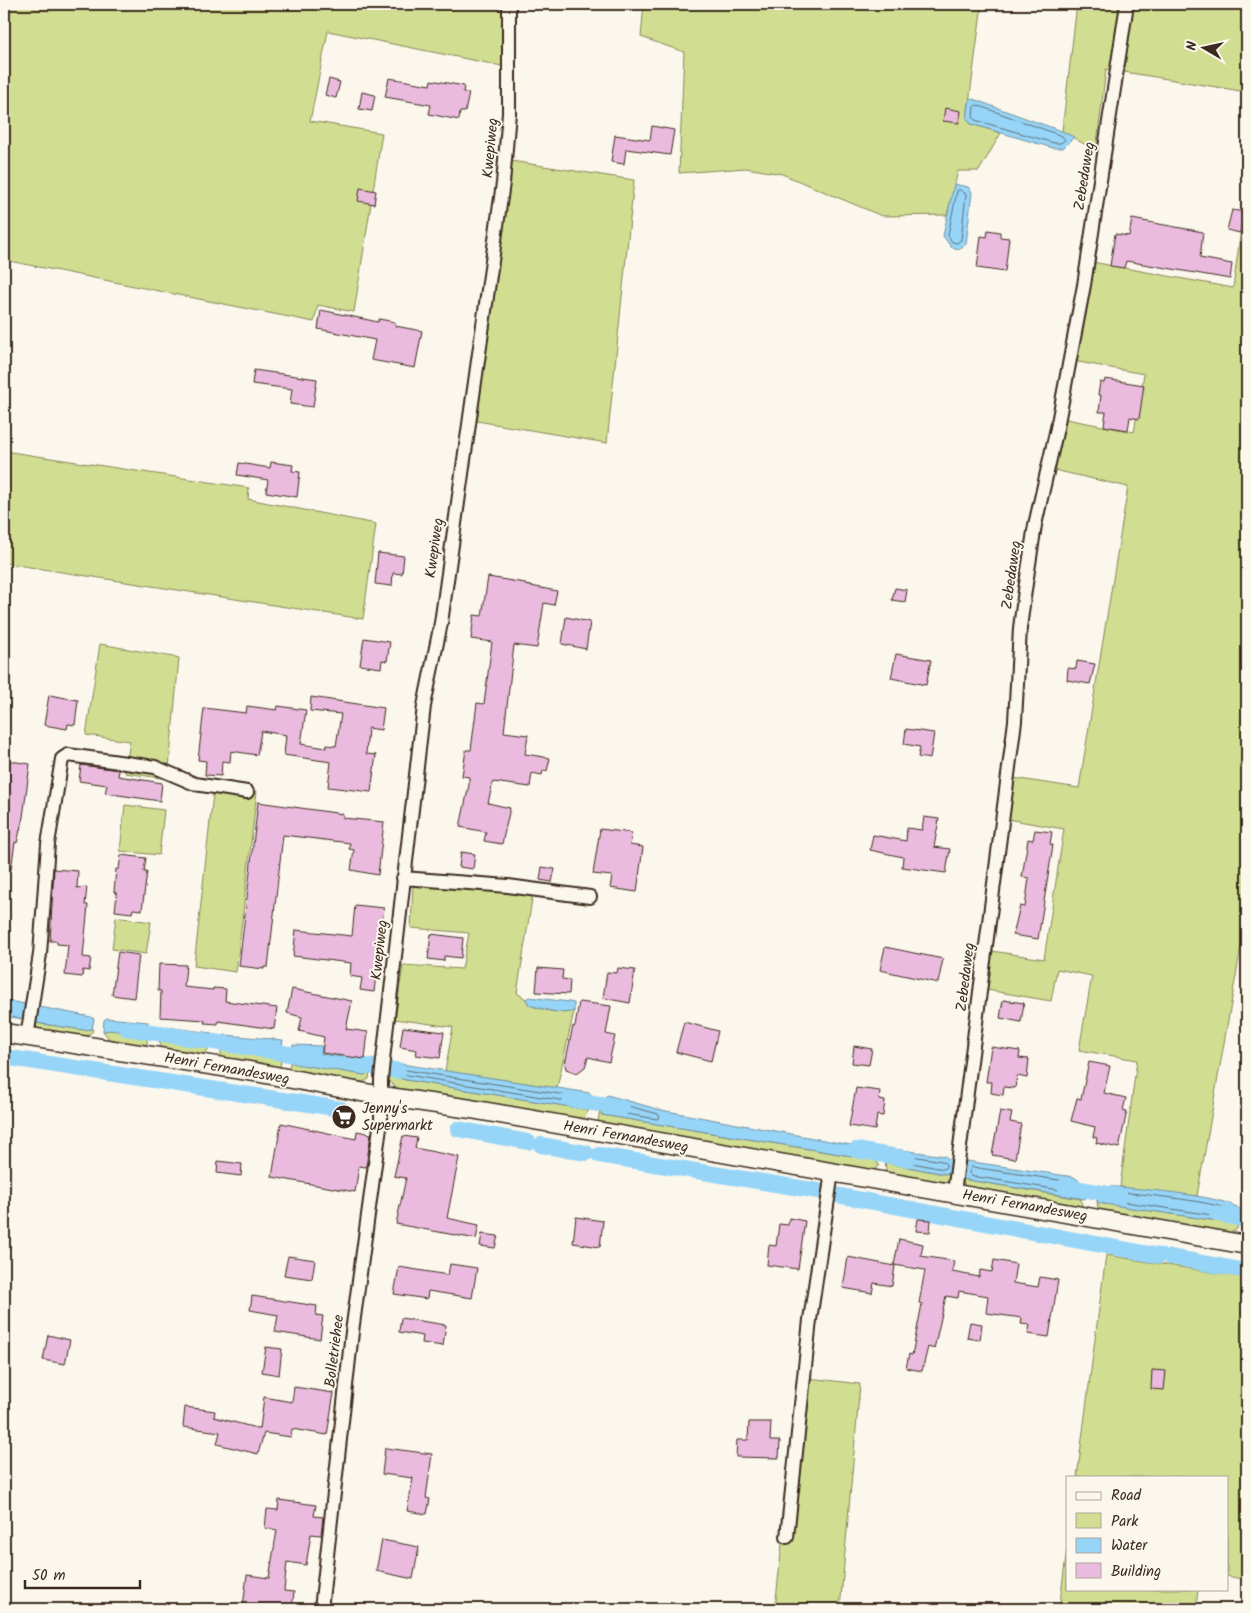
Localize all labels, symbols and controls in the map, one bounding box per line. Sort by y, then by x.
north arrow [1178,22,1228,72]
text: N [1181,40,1204,52]
street label: Kwepiweg [476,117,506,179]
street label: Zebedaweg [1068,140,1102,212]
street label: Kwepiweg [419,517,451,580]
street label: Zebedaweg [995,539,1029,611]
street label: Kwepiweg [365,919,395,981]
street label: Zebedaweg [950,941,982,1013]
street label: Henri Fernandesweg [162,1046,291,1092]
place label: Jenny's Supermarkt [362,1097,433,1138]
supermarket icon: Jenny's Supermarkt [331,1104,357,1130]
street label: Henri Fernandesweg [561,1114,690,1160]
street label: Henri Fernandesweg [960,1183,1089,1229]
street label: Bolletriehee [319,1313,351,1389]
legend [1066,1476,1228,1590]
text: Road [1111,1484,1142,1508]
text: Park [1111,1510,1139,1534]
text: Water [1111,1534,1148,1558]
scale bar [25,1558,140,1590]
text: Building [1111,1560,1161,1584]
text: 50 m [32,1564,66,1588]

